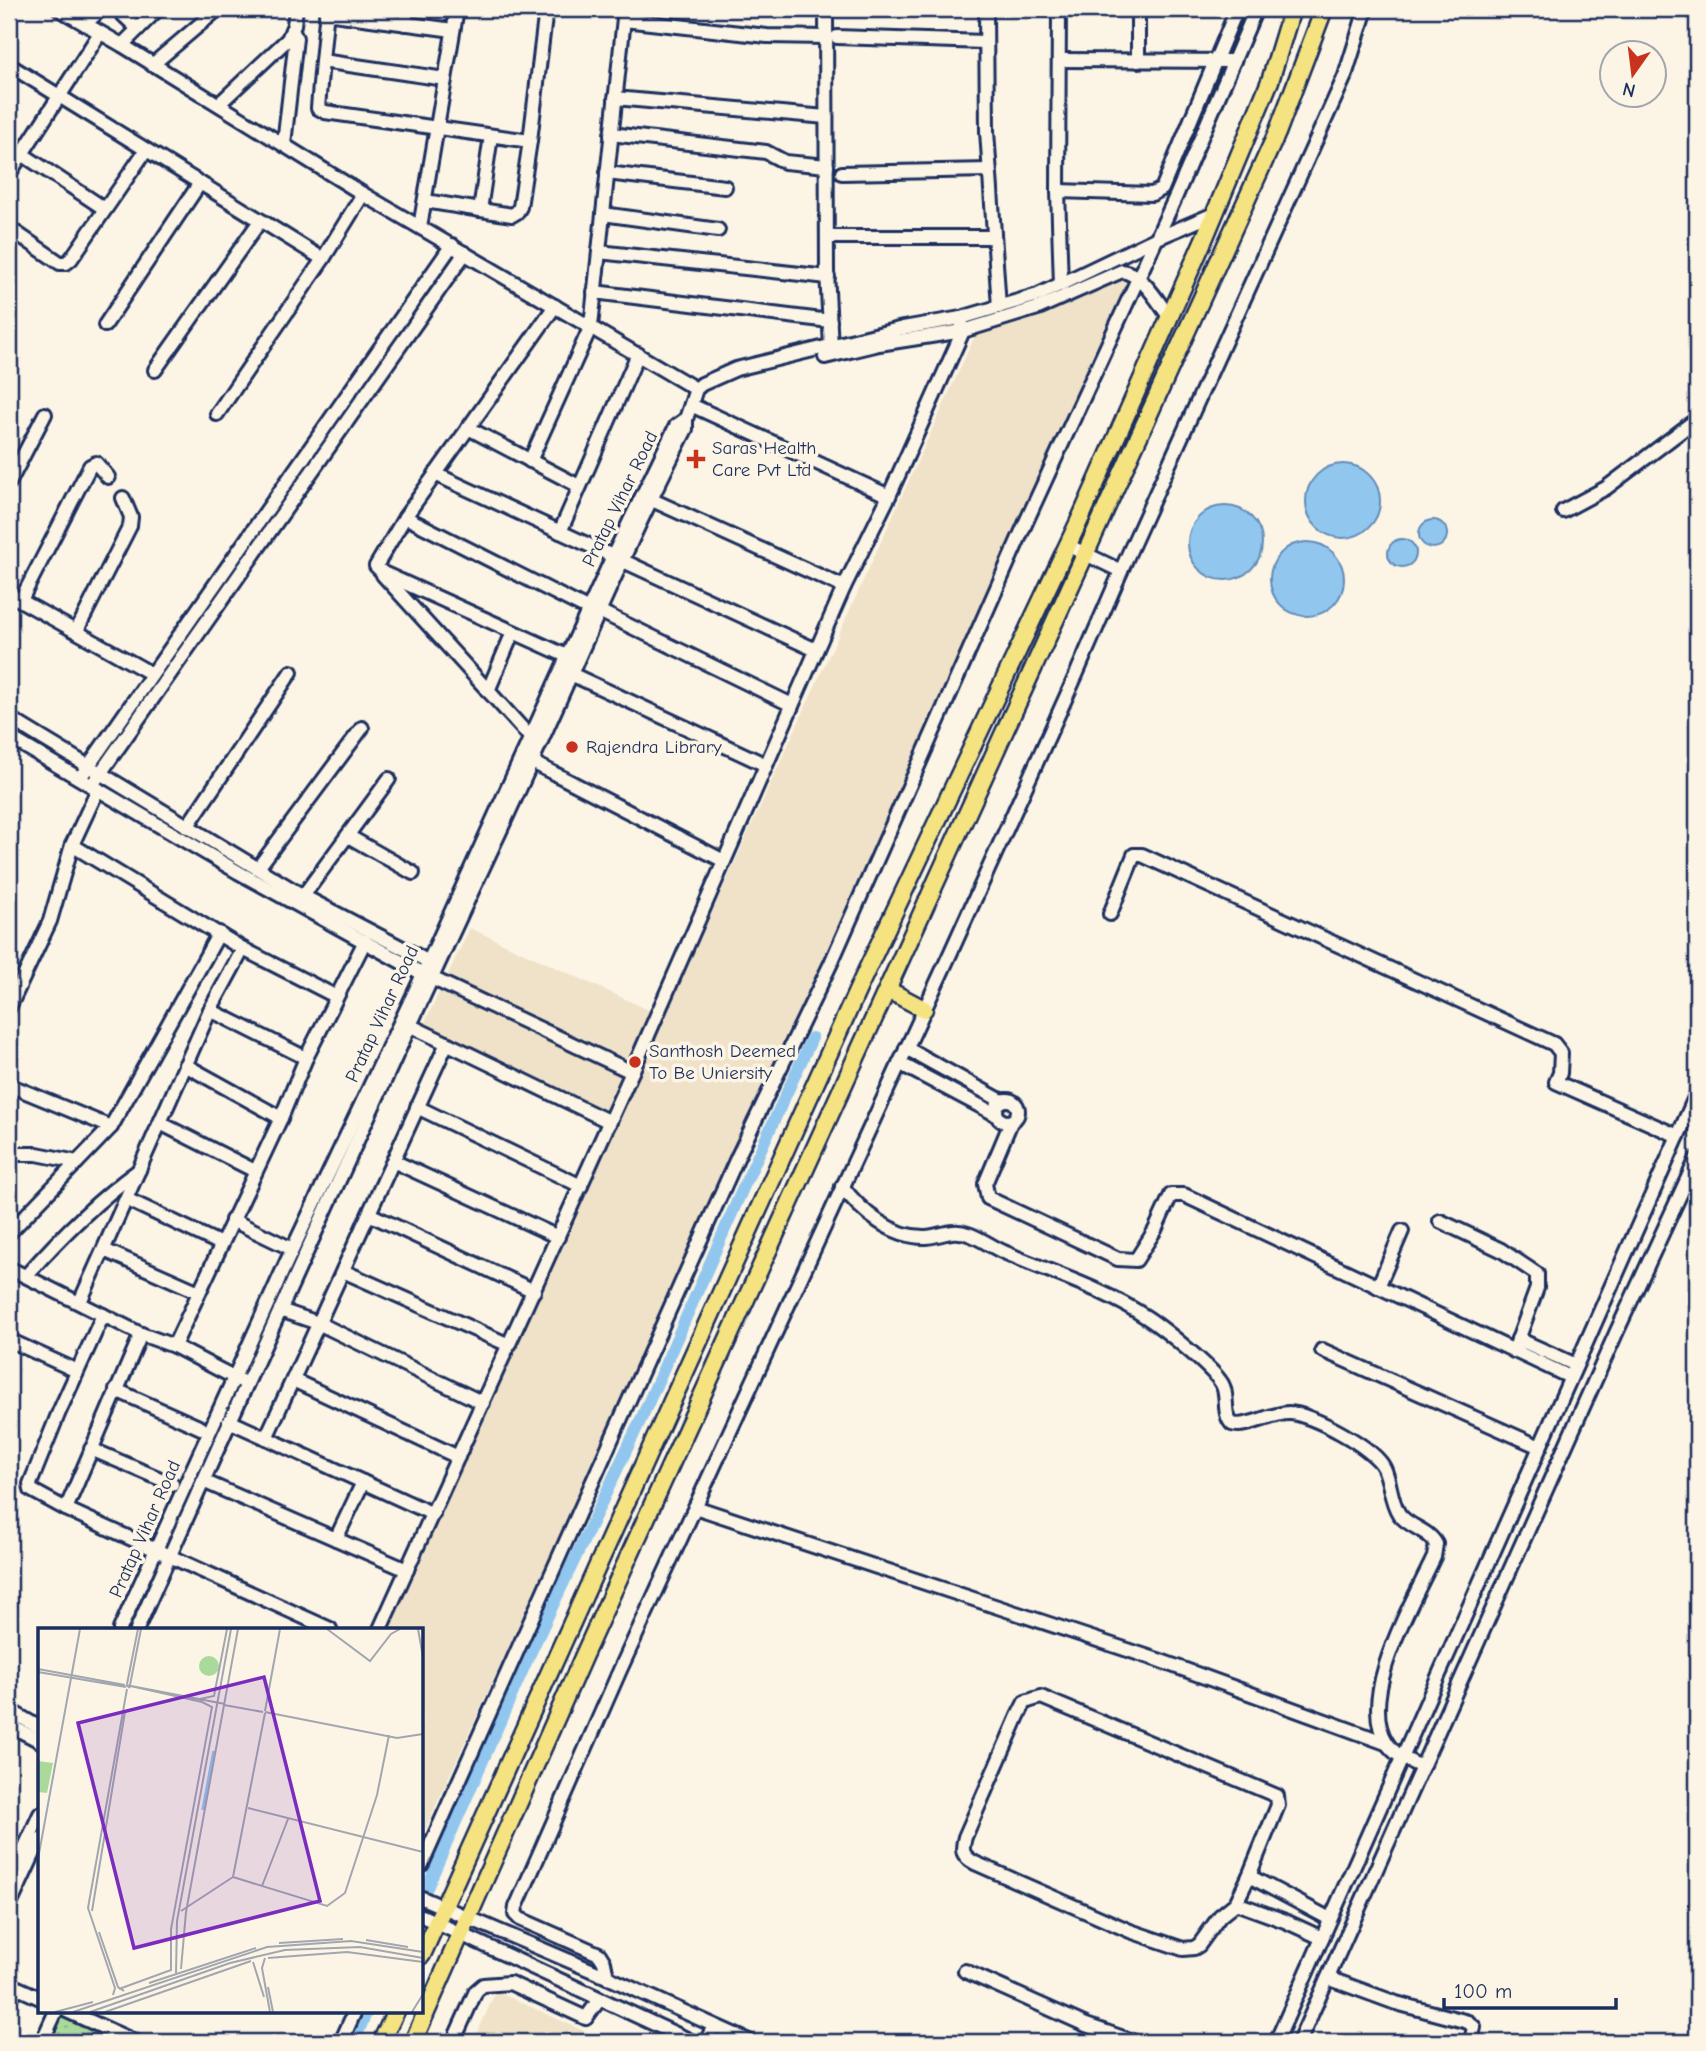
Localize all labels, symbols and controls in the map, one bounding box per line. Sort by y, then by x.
north arrow [1598,38,1668,108]
text: N [1620,77,1638,102]
street label: Pratap Vihar Road [578,428,662,570]
place label: Saras Health Care Pvt Ltd [712,437,816,481]
marker: Saras Health Care Pvt Ltd [686,449,706,469]
place label: Rajendra Library [586,736,722,758]
marker: Rajendra Library [564,739,580,755]
street label: Pratap Vihar Road [341,942,423,1086]
place label: Santhosh Deemed To Be Uniersity [649,1040,796,1084]
marker: Santhosh Deemed To Be Uniersity [627,1054,643,1070]
street label: Pratap Vihar Road [105,1457,185,1601]
inset map [38,1628,424,2012]
scale bar [1444,1967,1615,2011]
text: 100 m [1454,1979,1512,2003]

